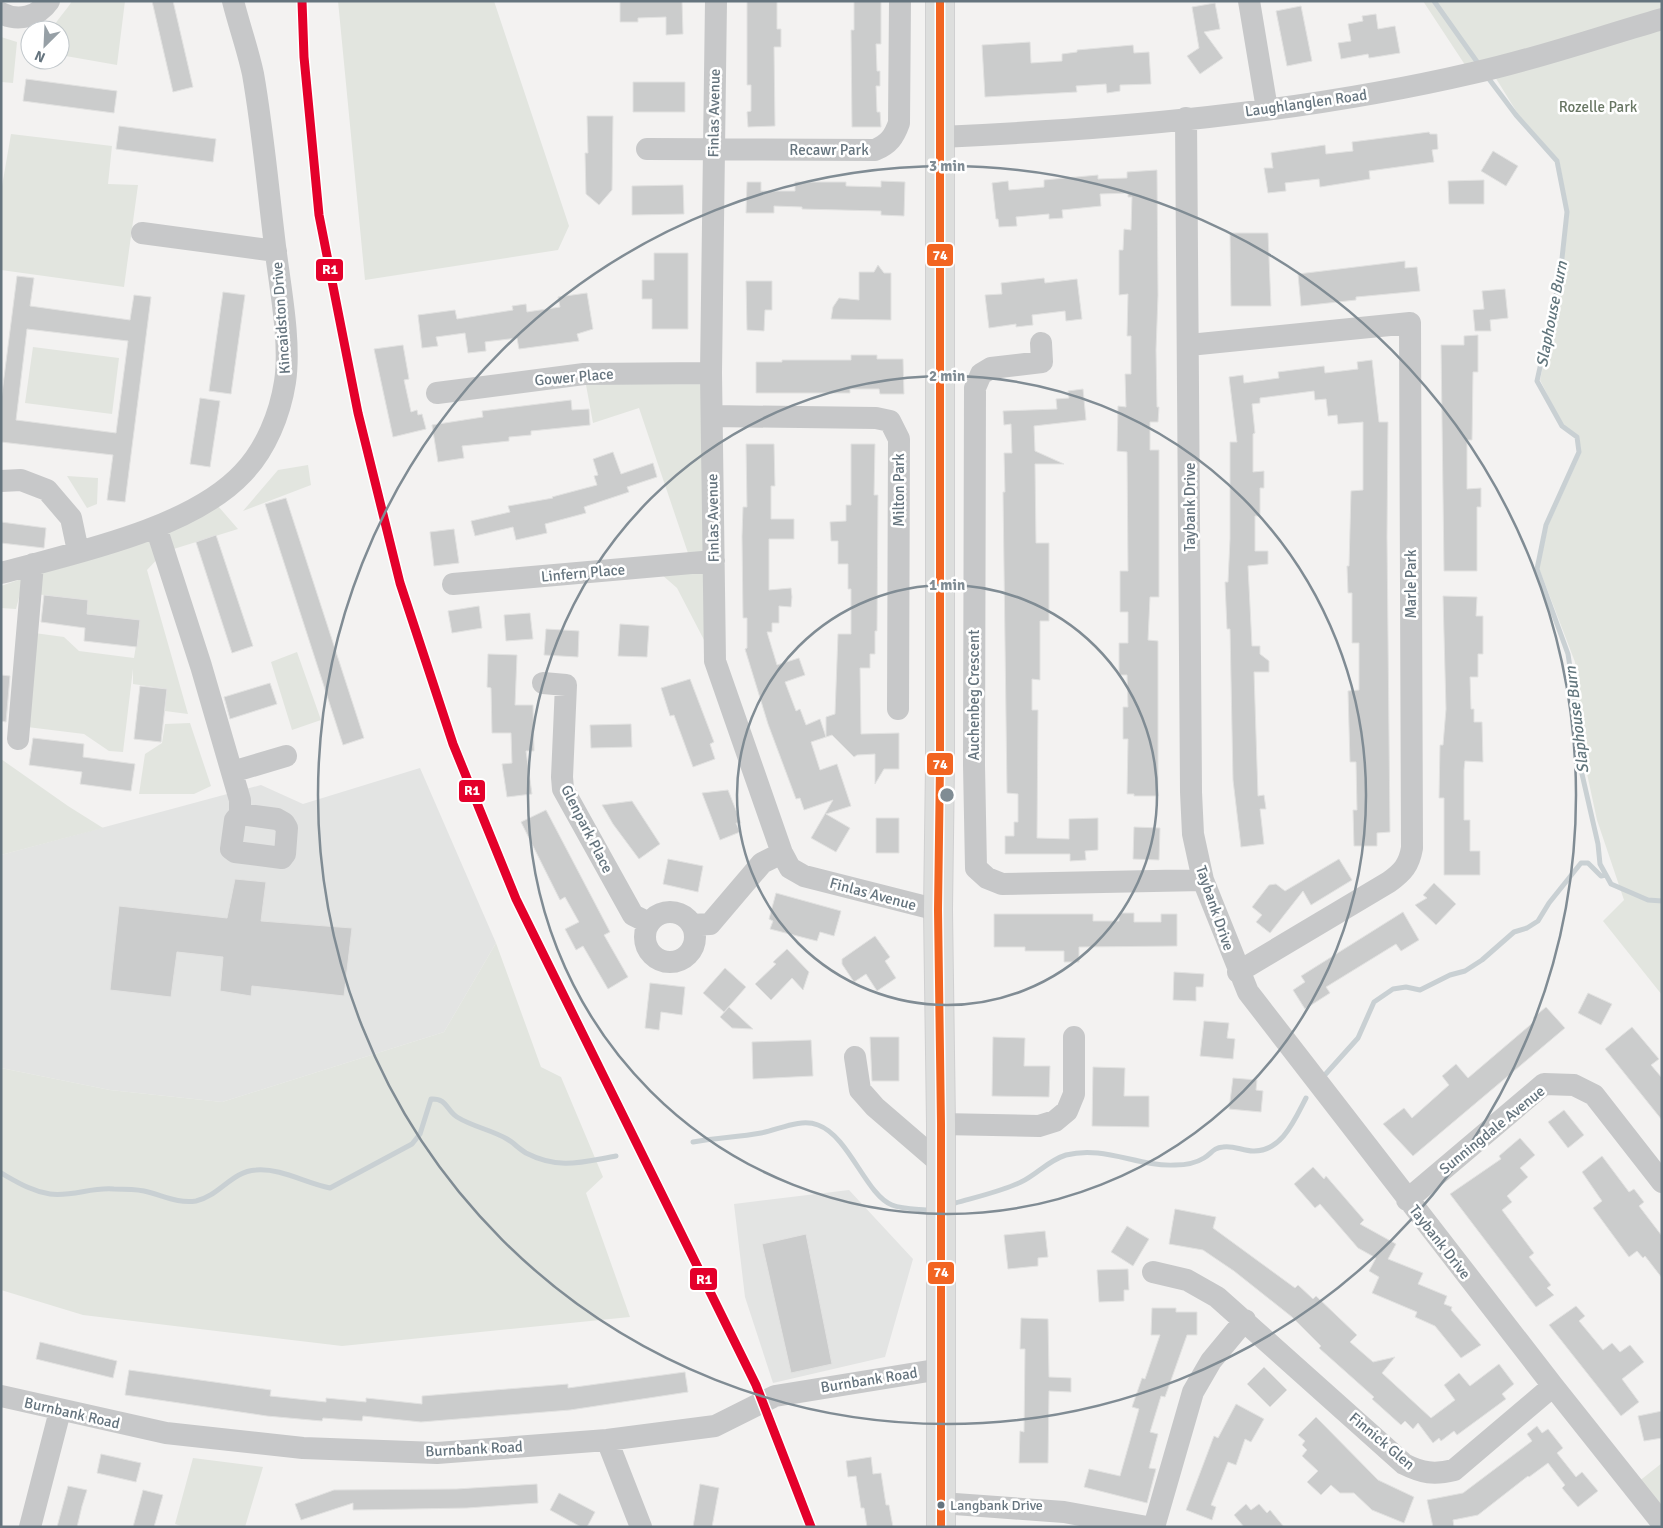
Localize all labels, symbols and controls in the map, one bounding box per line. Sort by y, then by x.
north arrow [20,20,70,70]
text: N [32,47,48,66]
street label: Finlas Avenue [704,68,724,158]
street label: Laughlanglen Road [1244,86,1368,120]
park label: Rozelle Park [1559,98,1638,116]
street label: Recawr Park [789,141,869,159]
text: 3 min [929,157,965,175]
line badge: 74 [926,243,954,267]
text: 74 [932,247,948,264]
line badge: R1 [315,258,344,282]
water label: Slaphouse Burn [1532,258,1572,369]
street label: Kincaidston Drive [268,261,294,375]
text: R1 [322,261,339,278]
street label: Gower Place [534,365,614,389]
text: 2 min [929,367,965,385]
street label: Milton Park [890,453,908,527]
street label: Taybank Drive [1181,463,1199,551]
street label: Finlas Avenue [703,473,723,563]
street label: Marle Park [1402,549,1420,619]
street label: Linfern Place [540,560,626,586]
text: 1 min [929,576,965,594]
street label: Auchenbeg Crescent [965,629,983,761]
water label: Slaphouse Burn [1560,664,1593,774]
line badge: 74 [926,752,954,776]
text: 74 [932,756,948,773]
line badge: R1 [458,779,486,803]
text: R1 [464,782,481,799]
street label: Glenpark Place [557,782,617,876]
centre of rings [938,786,956,804]
street label: Taybank Drive [1192,863,1238,953]
street label: Finlas Avenue [828,874,918,914]
street label: Sunningdale Avenue [1436,1082,1548,1178]
street label: Taybank Drive [1406,1201,1474,1283]
line badge: 74 [927,1261,955,1285]
text: 74 [933,1264,949,1281]
line badge: R1 [689,1267,718,1291]
text: R1 [696,1271,713,1288]
street label: Burnbank Road [819,1363,919,1397]
street label: Burnbank Road [22,1393,122,1433]
street label: Finnick Glen [1346,1408,1418,1474]
street label: Burnbank Road [425,1437,523,1461]
place label: Langbank Drive [950,1497,1043,1514]
marker: Langbank Drive [936,1500,946,1510]

